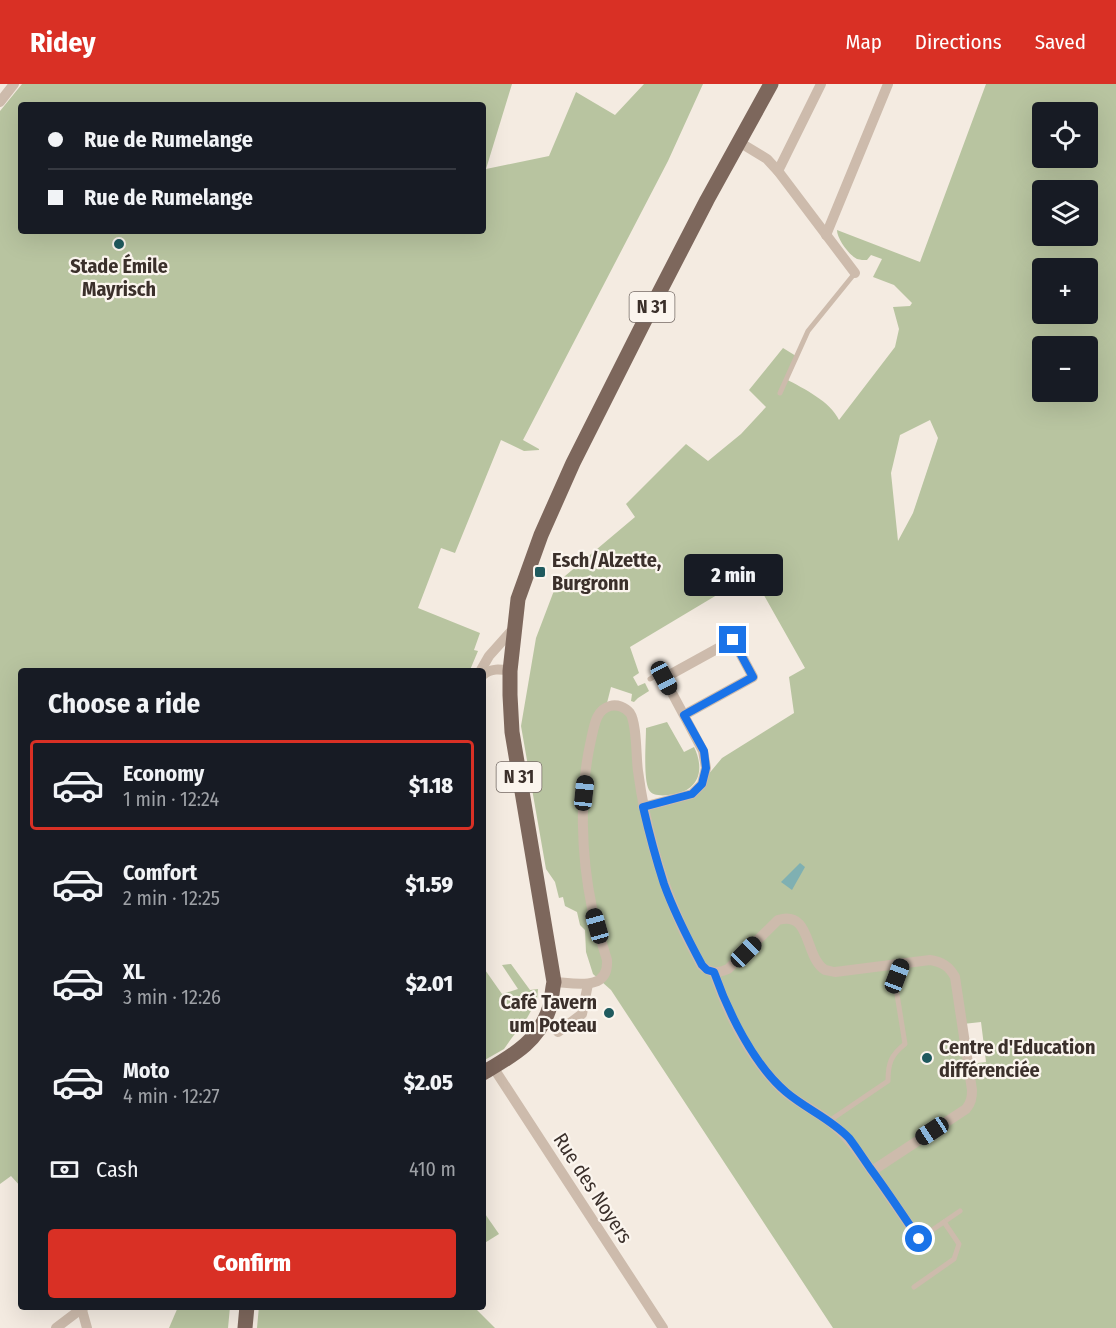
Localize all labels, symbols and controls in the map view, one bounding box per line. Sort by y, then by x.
text: Ridey [30,26,96,59]
text: Map [845,29,882,55]
text: Directions [915,29,1002,55]
text: Saved [1035,29,1086,55]
map controls [1032,102,1098,402]
button: locate [1032,102,1098,168]
text: Rue de Rumelange [84,126,253,153]
button: layers [1032,180,1098,246]
text: Rue de Rumelange [84,184,253,211]
marker: Stade Émile Mayrisch [112,237,126,251]
place label: Stade Émile Mayrisch [70,253,168,301]
button: + [1032,258,1098,324]
road number: N 31 [630,292,674,322]
button: − [1032,336,1098,402]
place label: Esch/Alzette, Burgronn [552,548,661,595]
callout: 2 min [684,553,783,595]
text: 2 min [711,563,756,587]
marker: Esch/Alzette, Burgronn [533,565,547,579]
route end [719,626,746,653]
car [648,658,680,698]
text: Choose a ride [48,688,200,720]
icon: car [51,758,105,812]
text: Economy [123,760,204,787]
road number: N 31 [496,762,542,792]
text: $1.18 [409,772,453,799]
car [573,774,595,812]
text: 1 min · 12:24 [123,787,219,811]
icon: car [51,857,105,911]
text: Comfort [123,859,197,886]
text: $1.59 [406,871,453,898]
text: 2 min · 12:25 [123,886,220,910]
car [583,906,611,946]
car [727,933,765,971]
icon: car [51,956,105,1010]
car [882,956,912,996]
text: XL [123,958,145,985]
text: $2.01 [406,970,453,997]
text: 3 min · 12:26 [123,985,221,1009]
place label: Café Tavern um Poteau [500,990,597,1037]
marker: Café Tavern um Poteau [602,1006,616,1020]
place label: Centre d'Education différenciée [939,1035,1095,1082]
marker: Centre d'Education différenciée [920,1051,934,1065]
icon: car [51,1055,105,1109]
text: Moto [123,1057,170,1084]
text: $2.05 [404,1069,453,1096]
text: 4 min · 12:27 [123,1084,220,1108]
car [912,1114,952,1148]
street label: Rue des Noyers [549,1128,637,1248]
icon: cash [48,1153,81,1186]
text: Cash [96,1156,139,1183]
text: 410 m [409,1157,456,1181]
route start [905,1225,932,1252]
button: Confirm [48,1229,456,1298]

